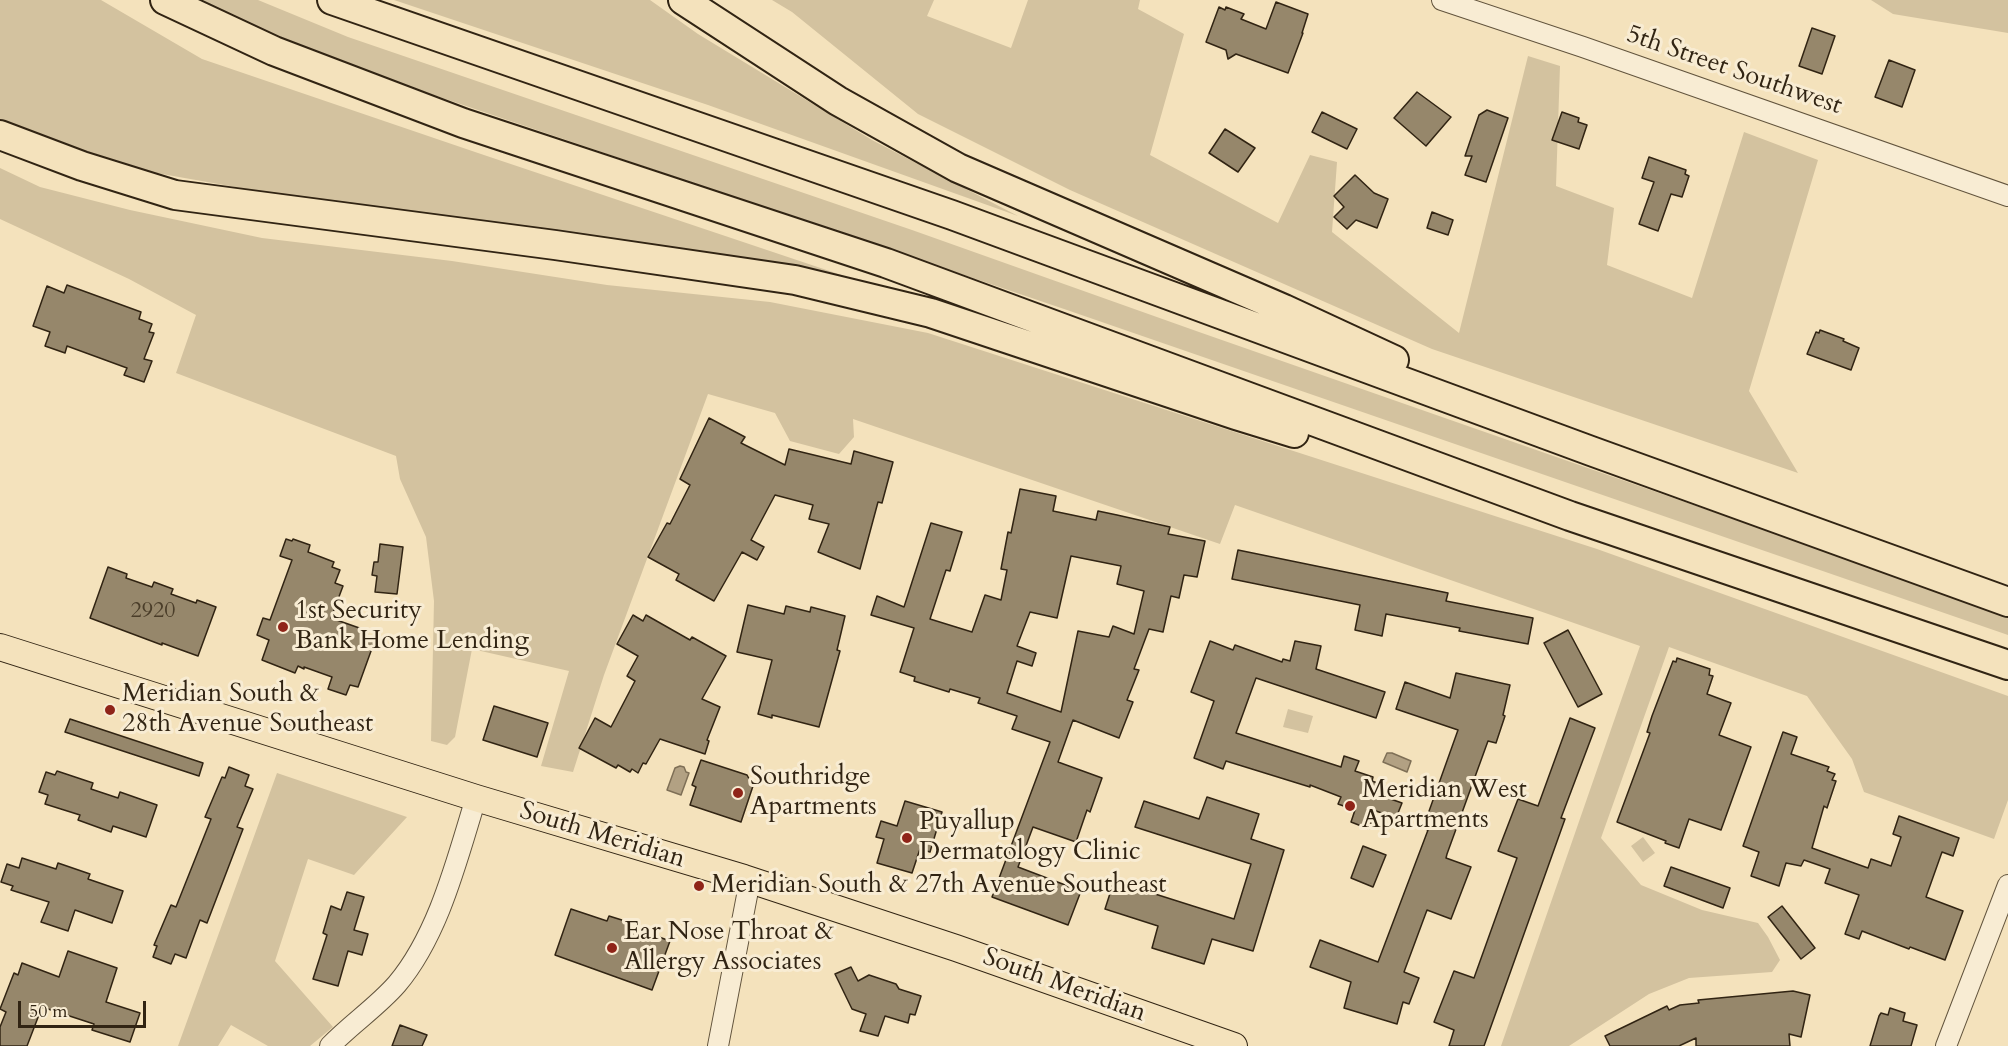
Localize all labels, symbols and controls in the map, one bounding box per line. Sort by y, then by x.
street label: 5th Street Southwest [1622,20,1846,122]
place label: 1st Security Bank Home Lending [295,596,529,658]
house number: 2920 [130,599,176,625]
marker: 1st Security Bank Home Lending [276,620,290,634]
place label: Meridian South & 28th Avenue Southeast [122,679,373,740]
marker: Meridian South & 28th Avenue Southeast [103,703,117,717]
place label: Southridge Apartments [750,762,877,824]
place label: Meridian West Apartments [1362,775,1527,837]
marker: Southridge Apartments [731,786,745,800]
street label: South Meridian [516,796,688,876]
marker: Meridian West Apartments [1343,799,1357,813]
place label: Puyallup Dermatology Clinic [919,807,1141,868]
marker: Puyallup Dermatology Clinic [900,831,914,845]
place label: Meridian South & 27th Avenue Southeast [711,870,1167,902]
marker: Meridian South & 27th Avenue Southeast [692,879,706,893]
place label: Ear Nose Throat & Allergy Associates [624,917,834,978]
marker: Ear Nose Throat & Allergy Associates [605,941,619,955]
street label: South Meridian [978,942,1150,1030]
scale bar [21,989,148,1027]
text: 50 m [29,999,68,1024]

